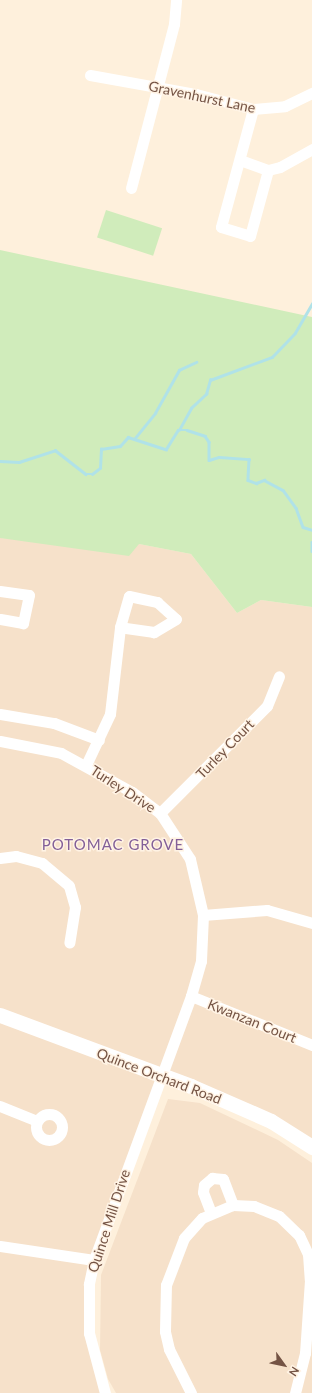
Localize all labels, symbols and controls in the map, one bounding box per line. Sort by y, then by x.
street label: Gravenhurst Lane [147,77,257,117]
street label: Turley Court [193,716,257,782]
street label: Turley Drive [87,762,159,816]
district label: POTOMAC GROVE [42,836,184,854]
street label: Kwanzan Court [205,996,299,1046]
street label: Quince Orchard Road [94,1044,224,1108]
street label: Quince Mill Drive [84,1167,134,1275]
north arrow [264,1345,304,1385]
text: N [287,1365,302,1379]

